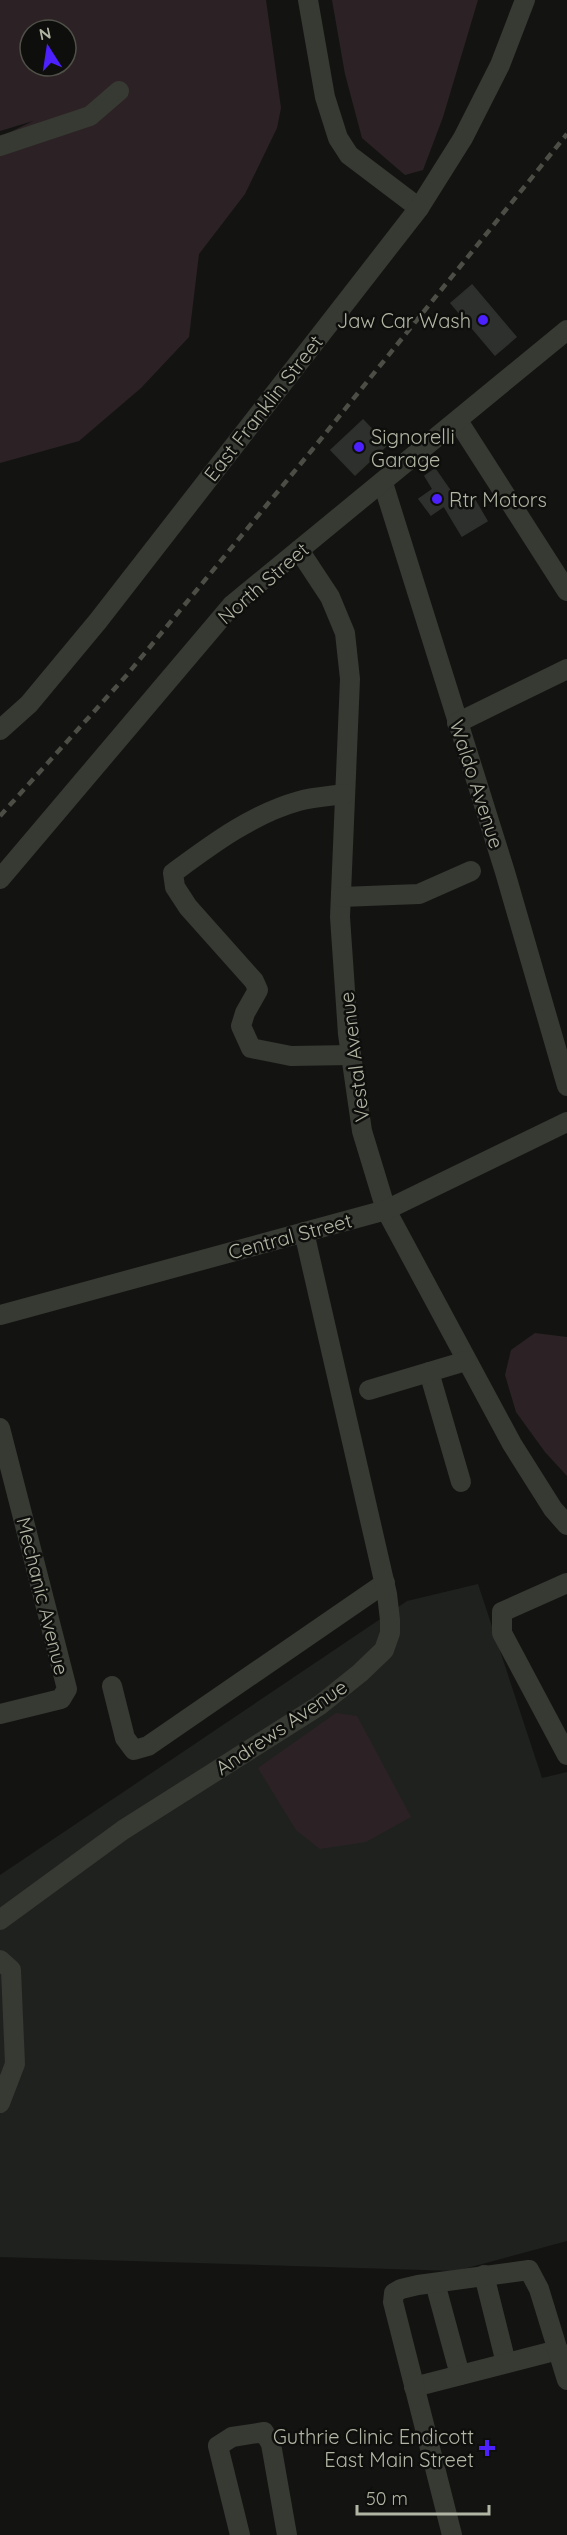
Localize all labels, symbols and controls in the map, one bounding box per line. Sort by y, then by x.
north arrow [18,18,78,78]
text: N [37,22,53,44]
place label: Jaw Car Wash [337,308,471,333]
marker: Jaw Car Wash [476,313,490,327]
street label: East Franklin Street [198,330,328,486]
place label: Signorelli Garage [371,424,455,472]
marker: Signorelli Garage [352,440,366,454]
place label: Rtr Motors [449,487,547,512]
marker: Rtr Motors [430,492,444,506]
street label: North Street [212,536,314,629]
street label: Waldo Avenue [444,717,510,851]
street label: Vestal Avenue [334,991,374,1123]
street label: Central Street [225,1207,355,1265]
street label: Mechanic Avenue [11,1515,75,1677]
street label: Andrews Avenue [210,1674,352,1780]
place label: Guthrie Clinic Endicott East Main Street [273,2424,474,2472]
marker: Guthrie Clinic Endicott East Main Street [478,2439,496,2457]
scale bar [357,2478,489,2516]
text: 50 m [366,2487,408,2510]

